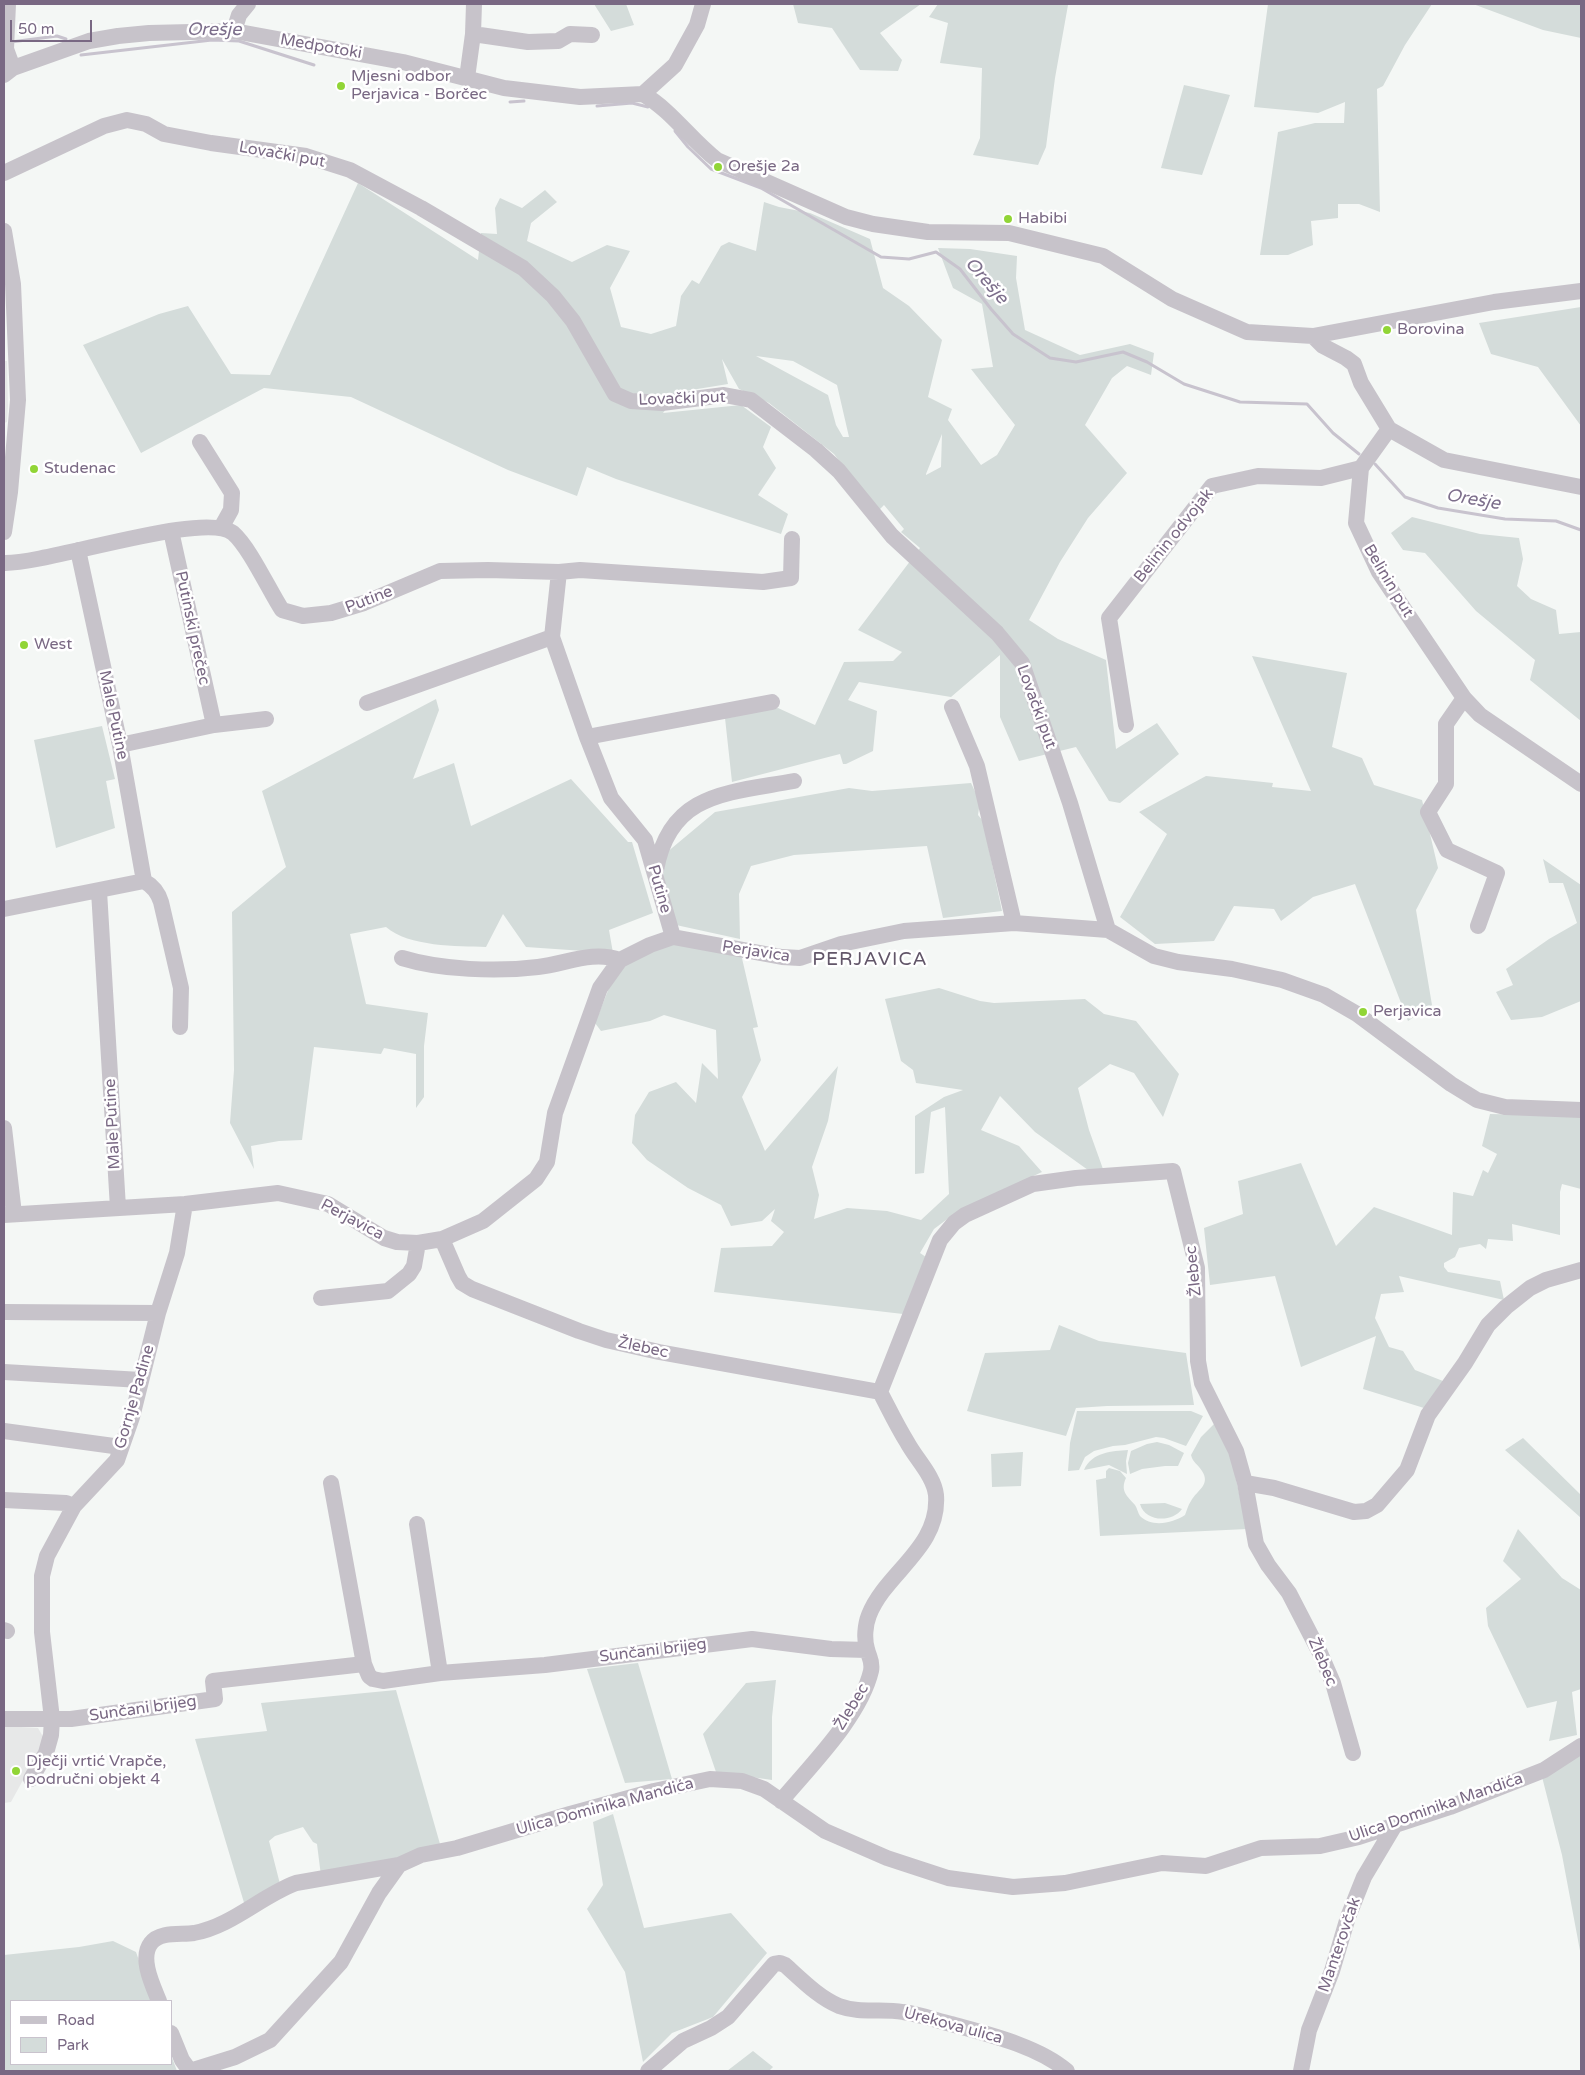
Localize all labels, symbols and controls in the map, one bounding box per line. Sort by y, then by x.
scale bar [12,10,95,42]
water label: Orešje [187,19,241,41]
text: 50 m [18,20,55,38]
street label: Medpotoki [279,30,363,64]
place label: Mjesni odbor Perjavica - Borčec [351,67,487,105]
marker: Mjesni odbor Perjavica - Borčec [335,80,347,92]
street label: Lovački put [237,138,327,172]
place label: Orešje 2a [728,157,800,177]
marker: Orešje 2a [712,161,724,173]
place label: Habibi [1018,209,1067,229]
marker: Habibi [1002,213,1014,225]
water label: Orešje [960,253,1012,309]
place label: Borovina [1397,320,1464,340]
marker: Borovina [1381,324,1393,336]
street label: Lovački put [638,388,726,410]
place label: Studenac [44,459,116,479]
marker: Studenac [28,463,40,475]
street label: Belinin odvojak [1130,485,1218,587]
water label: Orešje [1444,485,1502,515]
street label: Belinin put [1359,541,1417,621]
street label: Putinski prečec [171,569,213,687]
street label: Putine [343,582,395,618]
place label: West [34,635,72,655]
marker: West [18,639,30,651]
street label: Lovački put [1012,663,1060,751]
street label: Male Putine [94,669,132,761]
street label: Putine [643,863,675,915]
street label: Perjavica [721,937,791,967]
district label: PERJAVICA [811,949,929,971]
place label: Perjavica [1373,1002,1442,1022]
marker: Perjavica [1357,1006,1369,1018]
street label: Male Putine [101,1078,125,1170]
street label: Perjavica [317,1195,387,1245]
street label: Žlebec [1182,1245,1206,1297]
street label: Žlebec [616,1333,670,1363]
street label: Gornje Padine [111,1343,159,1451]
street label: Sunčani brijeg [598,1635,708,1667]
street label: Žlebec [1303,1635,1341,1689]
street label: Žlebec [831,1680,873,1734]
street label: Sunčani brijeg [88,1692,198,1726]
place label: Dječji vrtić Vrapče, područni objekt 4 [26,1752,166,1790]
marker: Dječji vrtić Vrapče, područni objekt 4 [10,1765,22,1777]
street label: Ulica Dominika Mandića [1346,1769,1526,1847]
street label: Ulica Dominika Mandića [514,1774,696,1840]
street label: Manterovčak [1315,1895,1365,1995]
legend [10,2000,172,2065]
street label: Urekova ulica [901,2004,1005,2048]
text: Road [57,2011,95,2029]
text: Park [57,2036,89,2054]

